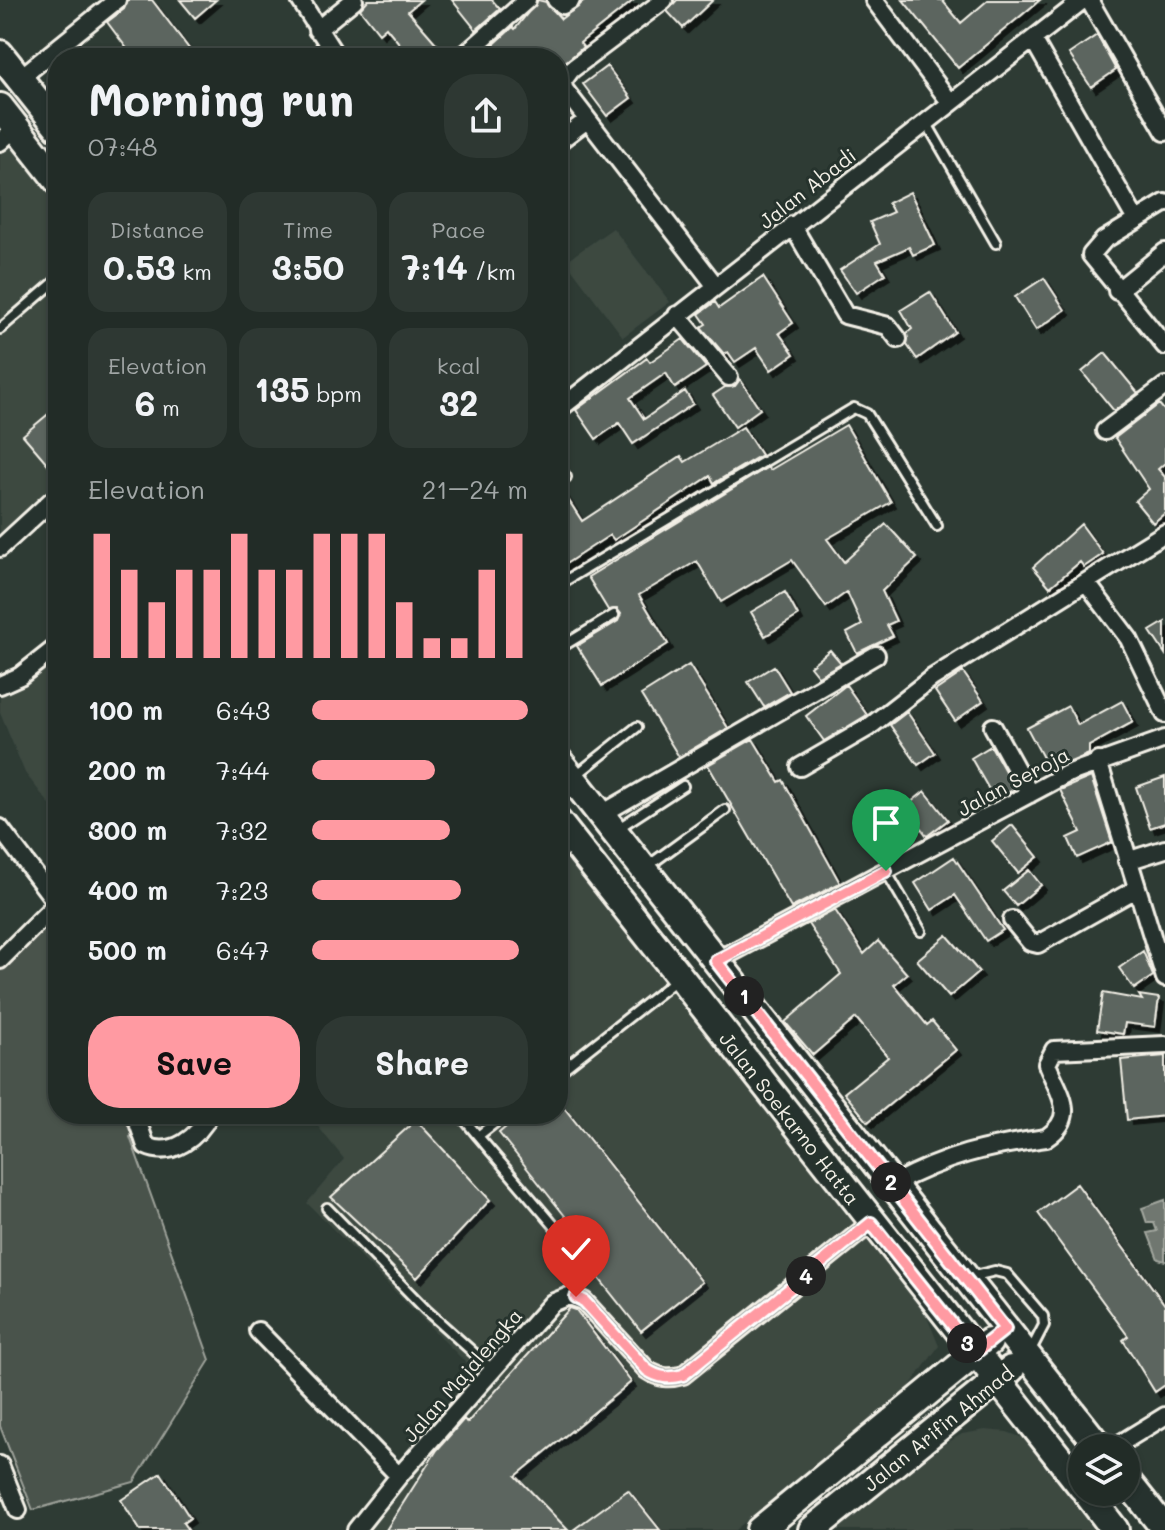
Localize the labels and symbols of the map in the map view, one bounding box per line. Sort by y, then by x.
street label: Jalan Abadi [753,142,861,234]
street label: Jalan Seroja [953,741,1073,821]
pin [852,789,920,871]
pin: 1 [724,976,764,1016]
street label: Jalan Soekarno Hatta [714,1026,866,1210]
pin: 2 [871,1162,911,1202]
pin [542,1215,610,1297]
pin: 4 [786,1256,826,1296]
street label: Jalan Majalengka [397,1303,527,1447]
pin: 3 [947,1323,987,1363]
street label: Jalan Arifin Ahmad [858,1359,1018,1497]

